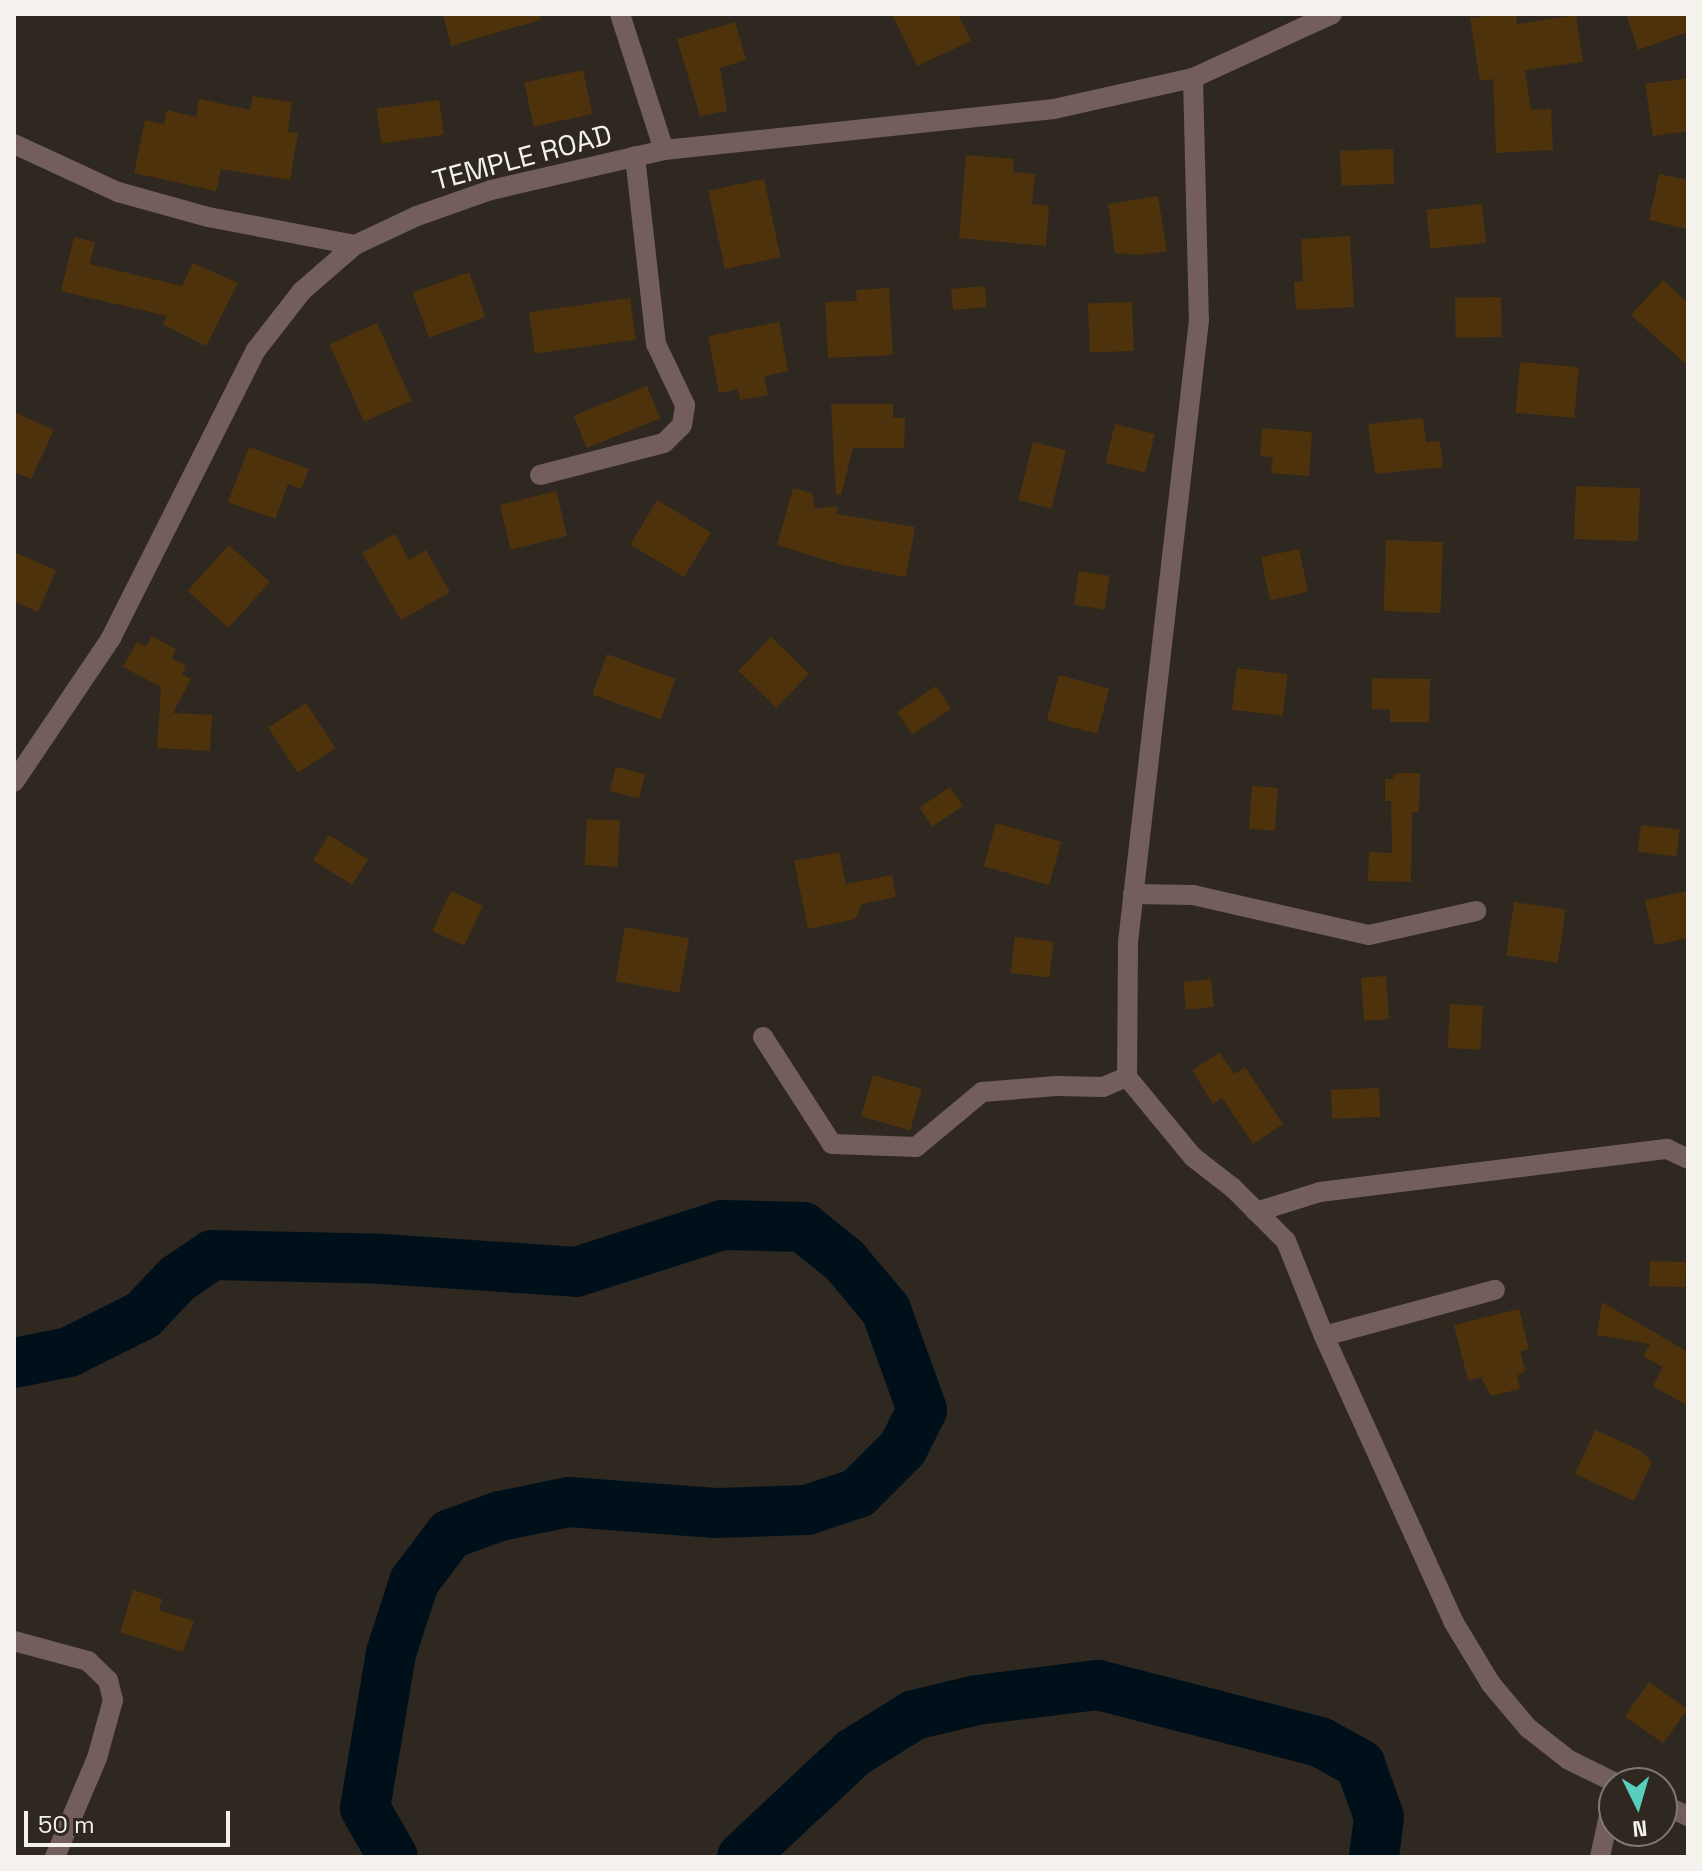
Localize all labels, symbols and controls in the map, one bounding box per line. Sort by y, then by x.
street label: TEMPLE ROAD [429,117,615,197]
north arrow [1598,1767,1678,1847]
scale bar [28,1795,234,1845]
text: 50 m [38,1809,95,1840]
text: N [1631,1814,1648,1844]

